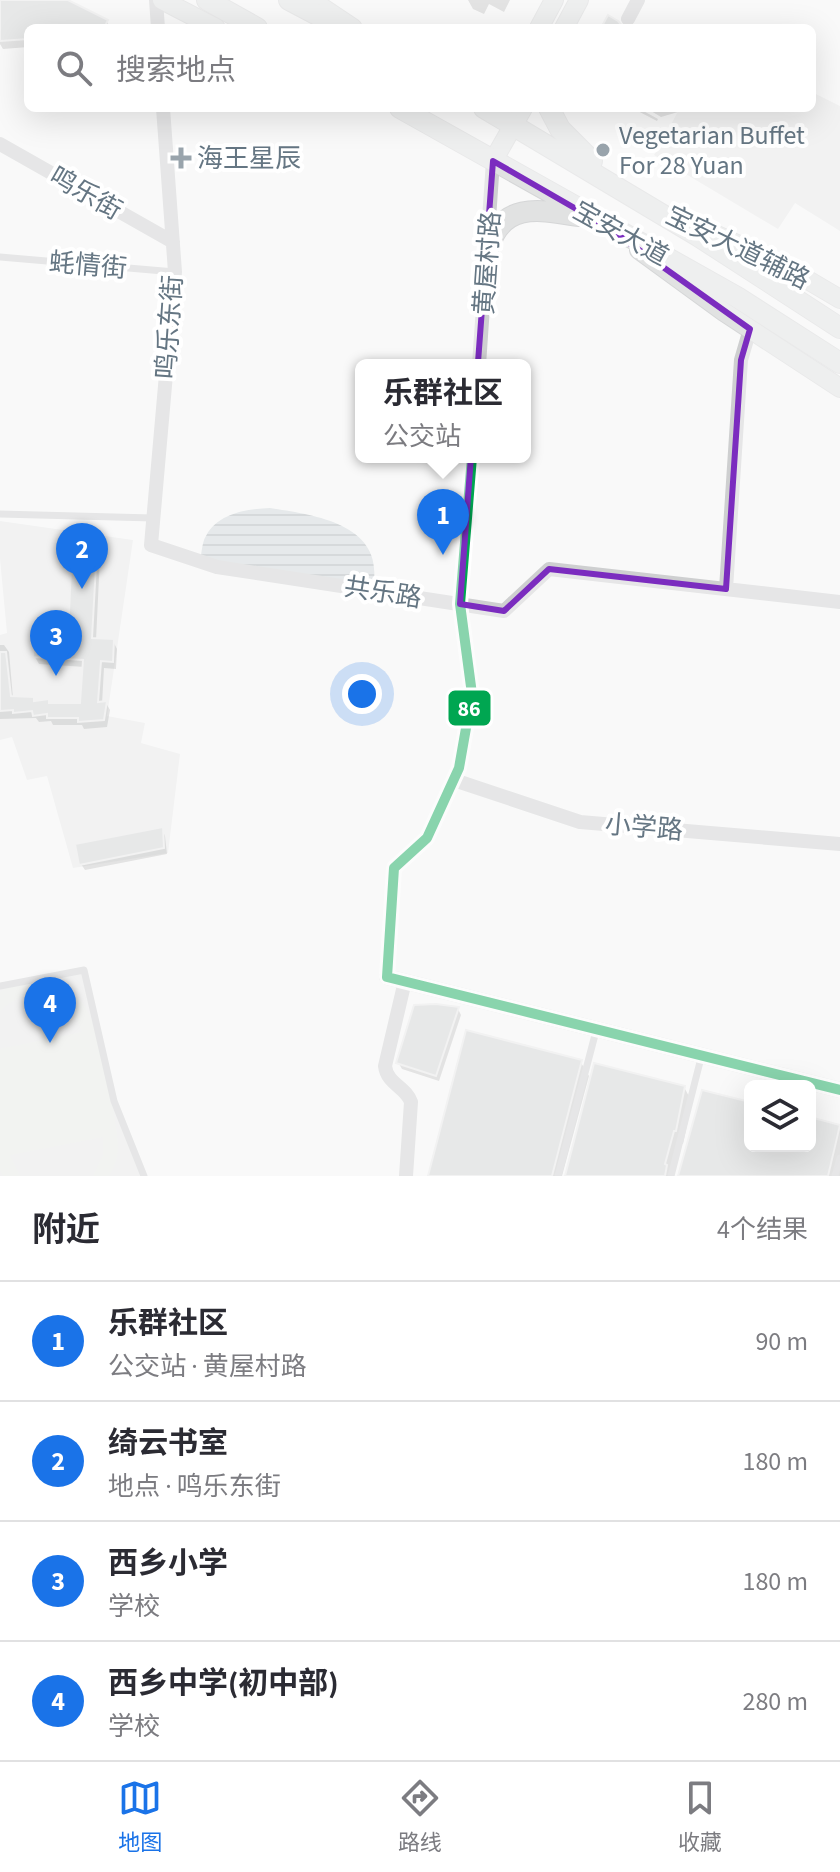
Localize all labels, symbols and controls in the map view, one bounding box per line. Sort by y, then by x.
search box [24,24,816,112]
icon: search [52,46,96,90]
text: 搜索地点 [116,49,236,92]
place label: Vegetarian Buffet For 28 Yuan [619,117,805,184]
place label: 海王星辰 [197,140,301,177]
marker: Vegetarian Buffet For 28 Yuan [594,141,612,159]
marker: 海王星辰 [172,149,190,167]
street label: 鸣乐街 [43,158,129,229]
street label: 宝安大道 [566,192,675,275]
street label: 宝安大道辅路 [660,197,816,298]
street label: 黄屋村路 [465,210,510,316]
street label: 蚝情街 [47,244,128,287]
street label: 鸣乐东街 [147,274,192,380]
popup [355,359,531,463]
text: 乐群社区 [383,372,503,415]
text: 公交站 [383,418,461,455]
pin: 1 [417,489,469,555]
pin: 2 [56,523,108,589]
street label: 共乐路 [342,568,424,617]
pin: 3 [30,610,82,676]
your location [342,674,382,714]
line badge: 86 [447,689,492,727]
text: 86 [457,693,481,725]
street label: 小学路 [603,806,684,849]
pin: 4 [24,977,76,1043]
map controls [744,1080,816,1152]
button: layers [744,1080,816,1152]
text: 附近 [32,1206,100,1255]
text: 4个结果 [717,1211,808,1248]
text: 乐群社区 [108,1302,228,1345]
text: 1 [51,1323,65,1360]
text: 90 m [755,1323,808,1360]
text: 公交站 · 黄屋村路 [108,1348,307,1385]
text: 绮云书室 [108,1422,228,1465]
text: 2 [51,1443,65,1480]
text: 180 m [742,1443,808,1480]
text: 地点 · 鸣乐东街 [108,1468,281,1505]
text: 西乡小学 [108,1542,228,1585]
text: 3 [51,1563,65,1600]
text: 180 m [742,1563,808,1600]
text: 学校 [108,1588,160,1625]
text: 西乡中学(初中部) [108,1662,339,1705]
text: 4 [51,1683,65,1720]
text: 280 m [742,1683,808,1720]
text: 学校 [108,1708,160,1745]
tab: 地图 [118,1776,162,1859]
tab: 路线 [398,1776,442,1859]
tab: 收藏 [678,1776,722,1859]

